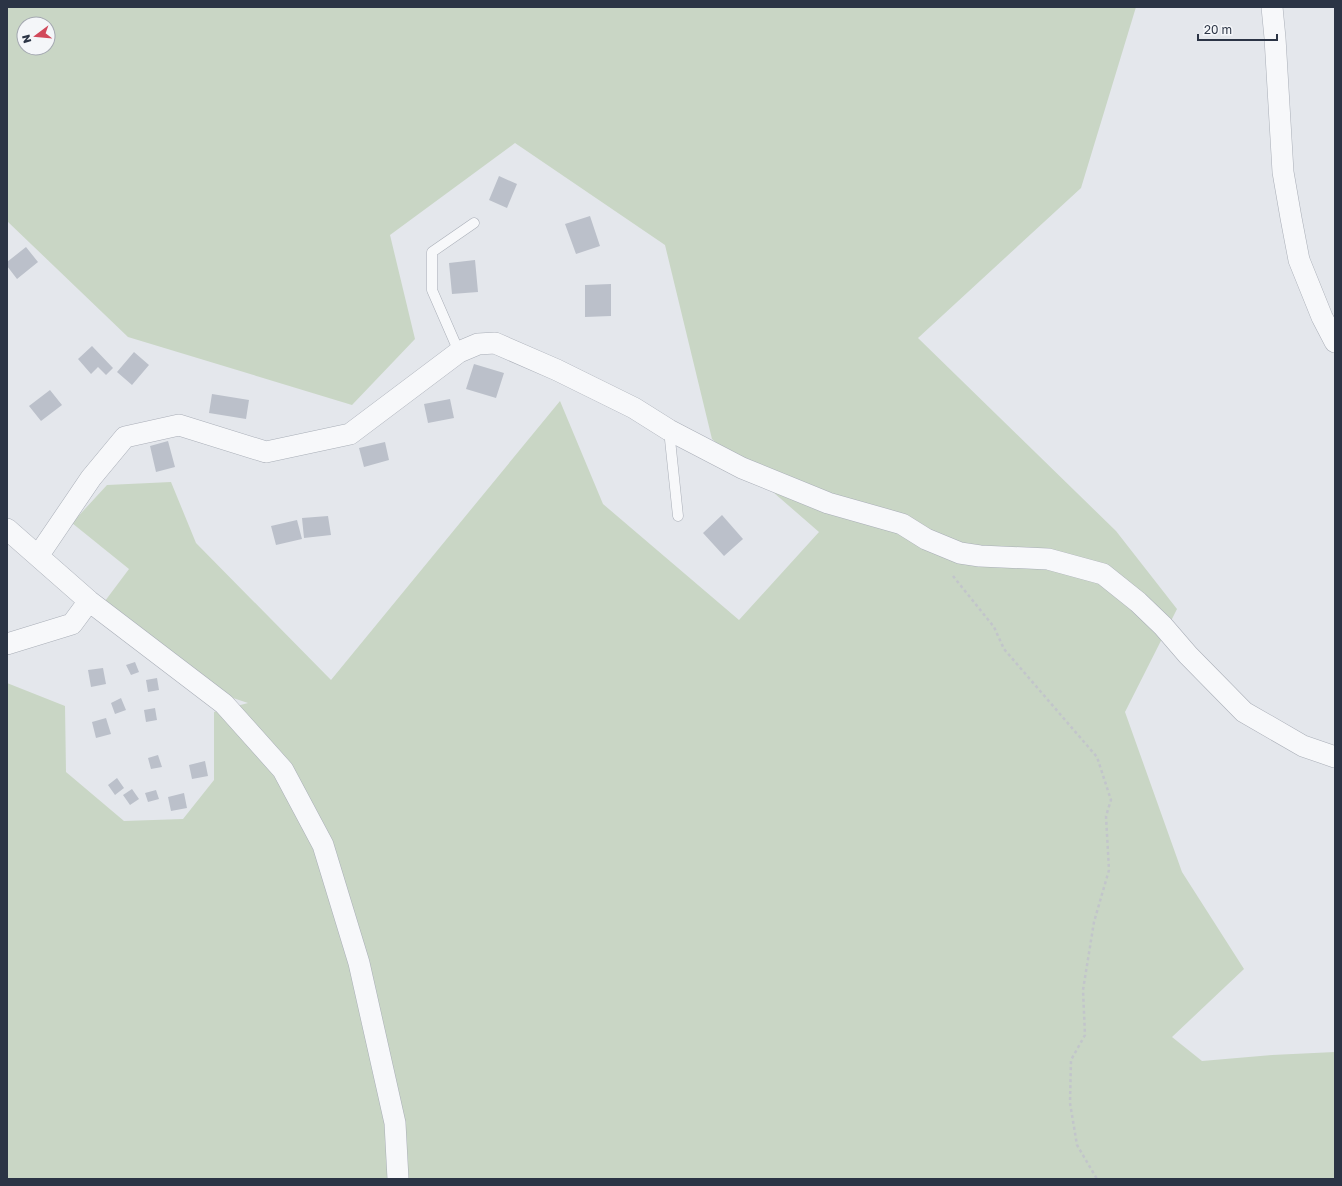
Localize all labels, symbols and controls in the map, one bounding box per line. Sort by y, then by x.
north arrow [16,16,56,56]
scale bar [1198,16,1277,42]
text: 20 m [1204,22,1232,37]
text: N [19,33,33,45]

